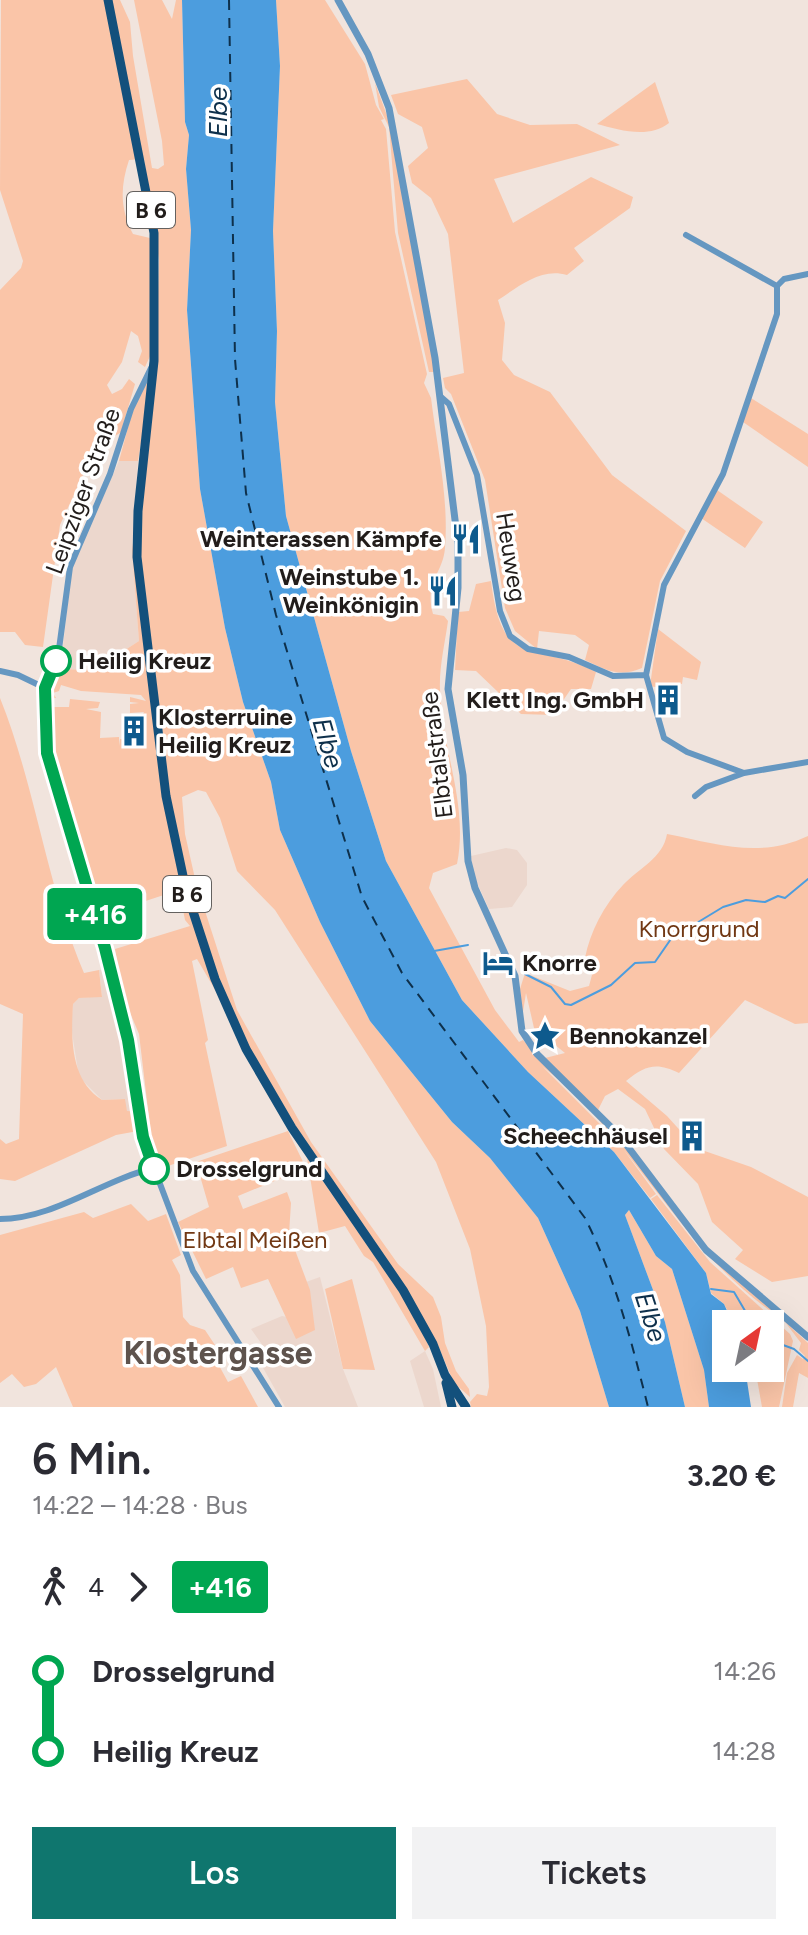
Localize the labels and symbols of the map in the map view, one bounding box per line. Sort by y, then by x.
water label: Elbe [202,87,234,137]
road number: B 6 [127,192,175,228]
street label: Leipziger Straße [39,404,126,578]
street label: Heuweg [490,510,533,604]
restaurant icon: Weinterassen Kämpfe [449,522,483,556]
place label: Weinterassen Kämpfe [200,524,442,553]
place label: Weinstube 1. Weinkönigin [279,562,419,619]
restaurant icon: Weinstube 1. Weinkönigin [426,574,460,608]
marker: Heilig Kreuz [41,646,71,676]
place label: Heilig Kreuz [78,646,211,675]
building icon: Klett Ing. GmbH [651,683,685,717]
place label: Klett Ing. GmbH [466,685,644,714]
street label: Elbtalstraße [414,690,459,820]
place label: Klosterruine Heilig Kreuz [158,702,293,759]
building icon: Klosterruine Heilig Kreuz [117,714,151,748]
water label: Elbe [306,714,350,772]
road number: B 6 [163,876,211,912]
line badge: +416 [39,888,151,940]
park label: Knorrgrund [638,914,760,943]
hotel icon: Knorre [481,946,515,980]
place label: Knorre [522,948,597,977]
place icon: Bennokanzel [528,1019,562,1053]
place label: Bennokanzel [569,1021,708,1050]
building icon: Scheechhäusel [675,1119,709,1153]
place label: Scheechhäusel [503,1121,668,1150]
marker: Drosselgrund [139,1154,169,1184]
place label: Drosselgrund [176,1154,322,1183]
park label: Elbtal Meißen [182,1225,328,1254]
water label: Elbe [628,1288,674,1346]
north arrow [712,1310,784,1382]
district label: Klostergasse [124,1334,313,1372]

